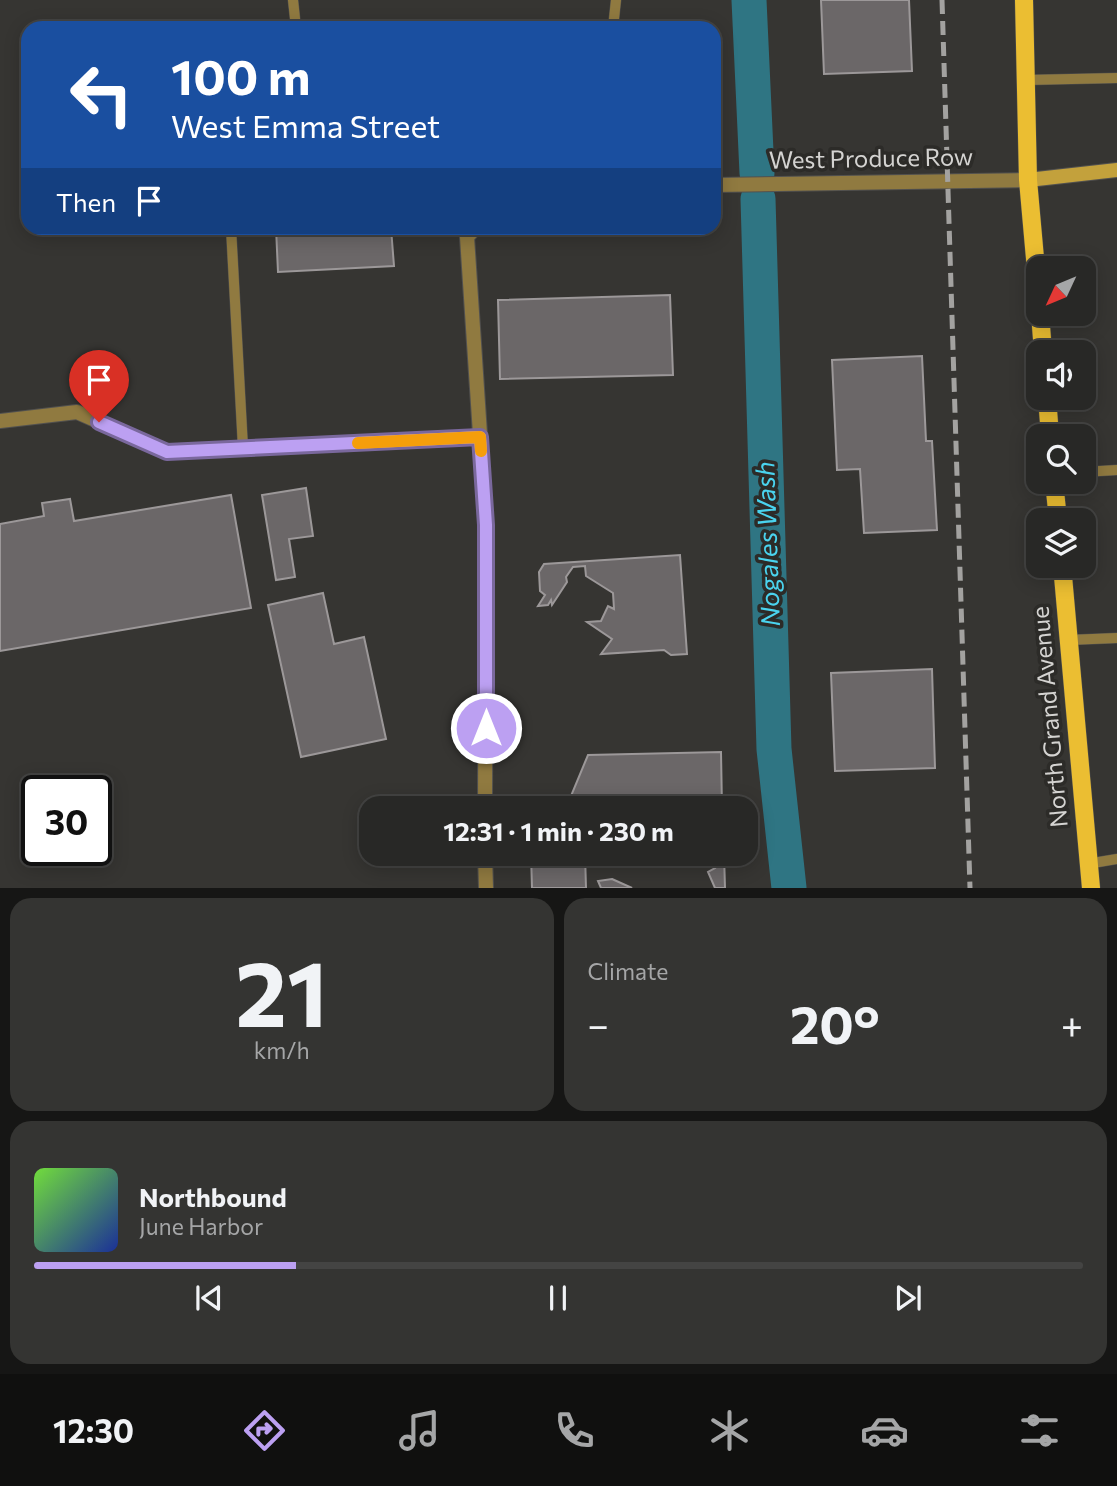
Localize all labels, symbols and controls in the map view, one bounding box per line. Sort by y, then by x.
text: 100 m [171,45,310,105]
icon: left [56,49,147,140]
text: West Emma Street [171,105,440,145]
street label: West Produce Row [769,141,973,174]
icon: arrive [130,182,168,220]
text: Then [56,186,116,217]
north arrow [1026,256,1096,326]
map controls [1026,256,1096,578]
button: sound [1026,340,1096,410]
pin [69,350,129,422]
icon: arrive [80,361,118,399]
button: search [1026,424,1096,494]
water label: Nogales Wash [748,461,785,627]
button: layers [1026,508,1096,578]
street label: North Grand Avenue [1024,605,1073,829]
position arrow [449,691,523,765]
speed limit sign: 30 [21,775,112,866]
text: 12:31 · 1 min · 230 m [443,815,674,846]
text: 21 [235,934,328,1046]
text: Climate [588,957,669,985]
text: 20° [790,991,880,1055]
text: − [588,1000,609,1047]
text: + [1061,1000,1083,1047]
text: km/h [254,1036,310,1064]
text: Northbound [139,1181,287,1212]
text: June Harbor [139,1212,263,1240]
icon: previous [190,1279,228,1317]
icon: pause [539,1279,577,1317]
icon: next [889,1279,927,1317]
icon: directions [240,1406,289,1455]
icon: music [395,1406,444,1455]
icon: phone [550,1406,599,1455]
icon: climate [705,1406,754,1455]
icon: car [860,1406,909,1455]
icon: filters [1015,1406,1064,1455]
text: 12:30 [53,1410,134,1450]

